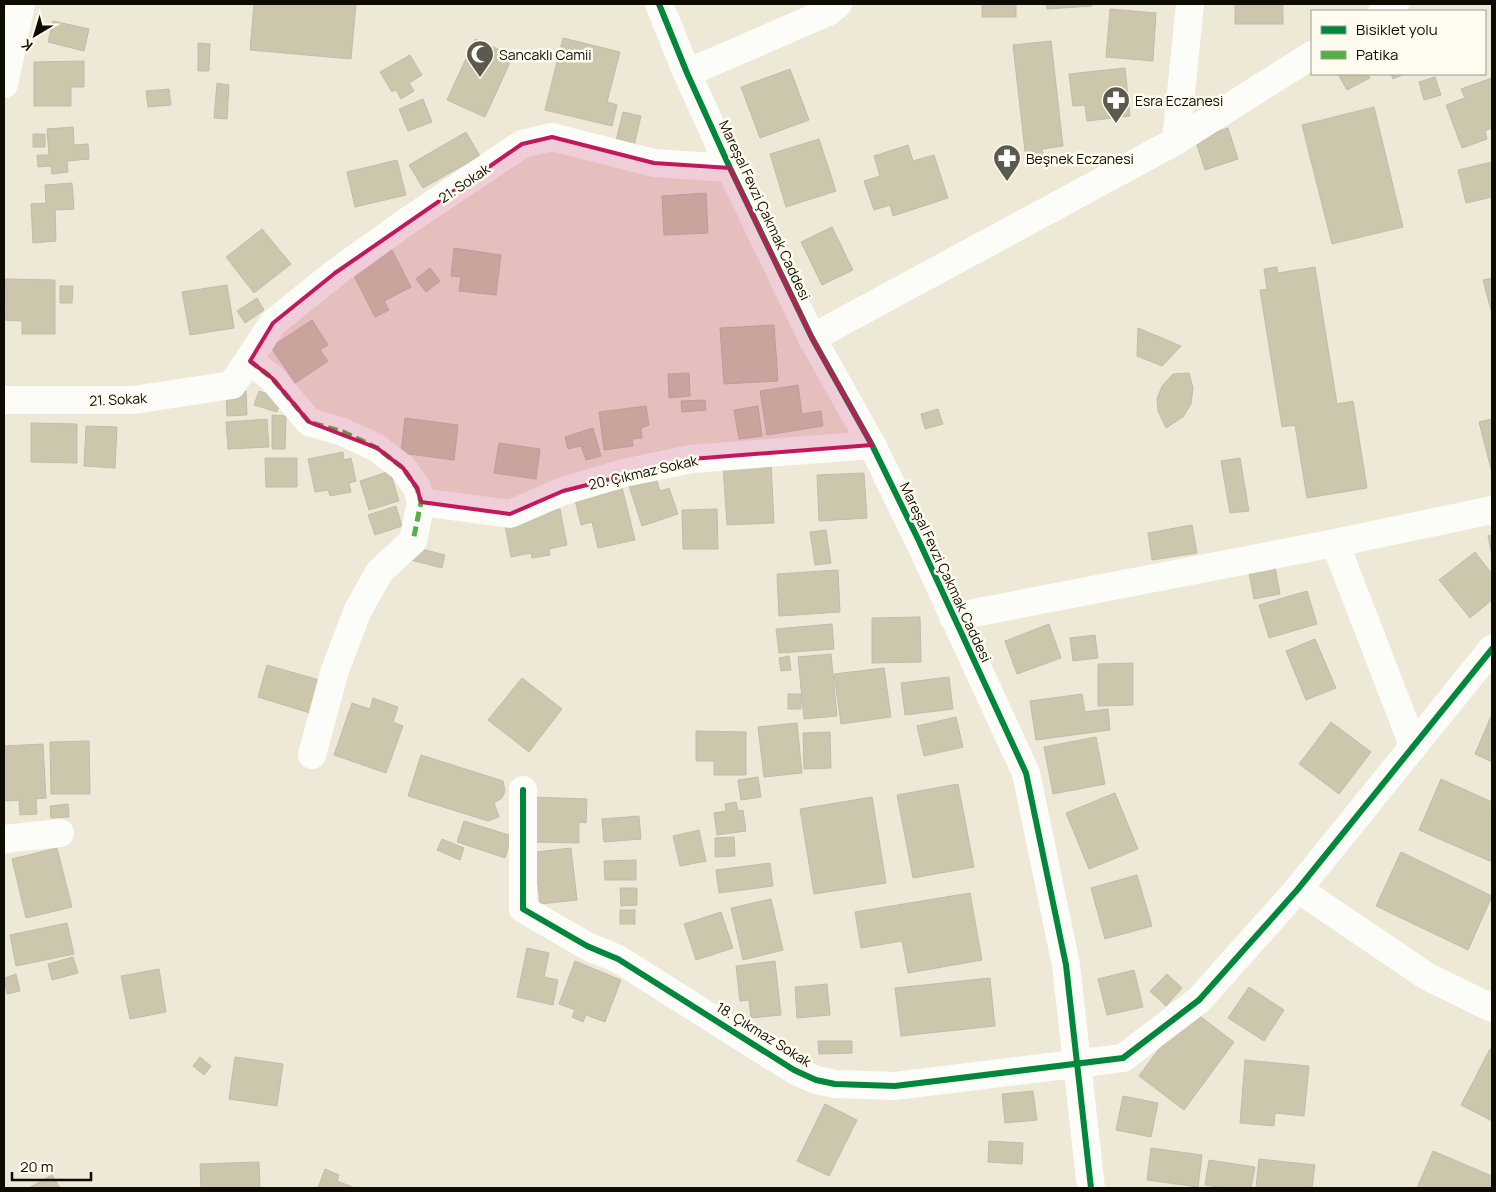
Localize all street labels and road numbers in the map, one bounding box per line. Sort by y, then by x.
street label: Mareşal Fevzi Çakmak Caddesi [715,117,815,303]
street label: 21. Sokak [435,158,494,207]
street label: 21. Sokak [89,388,148,410]
street label: 20. Çıkmaz Sokak [587,450,701,494]
street label: Mareşal Fevzi Çakmak Caddesi [896,479,996,665]
street label: 18. Çıkmaz Sokak [713,997,816,1071]

